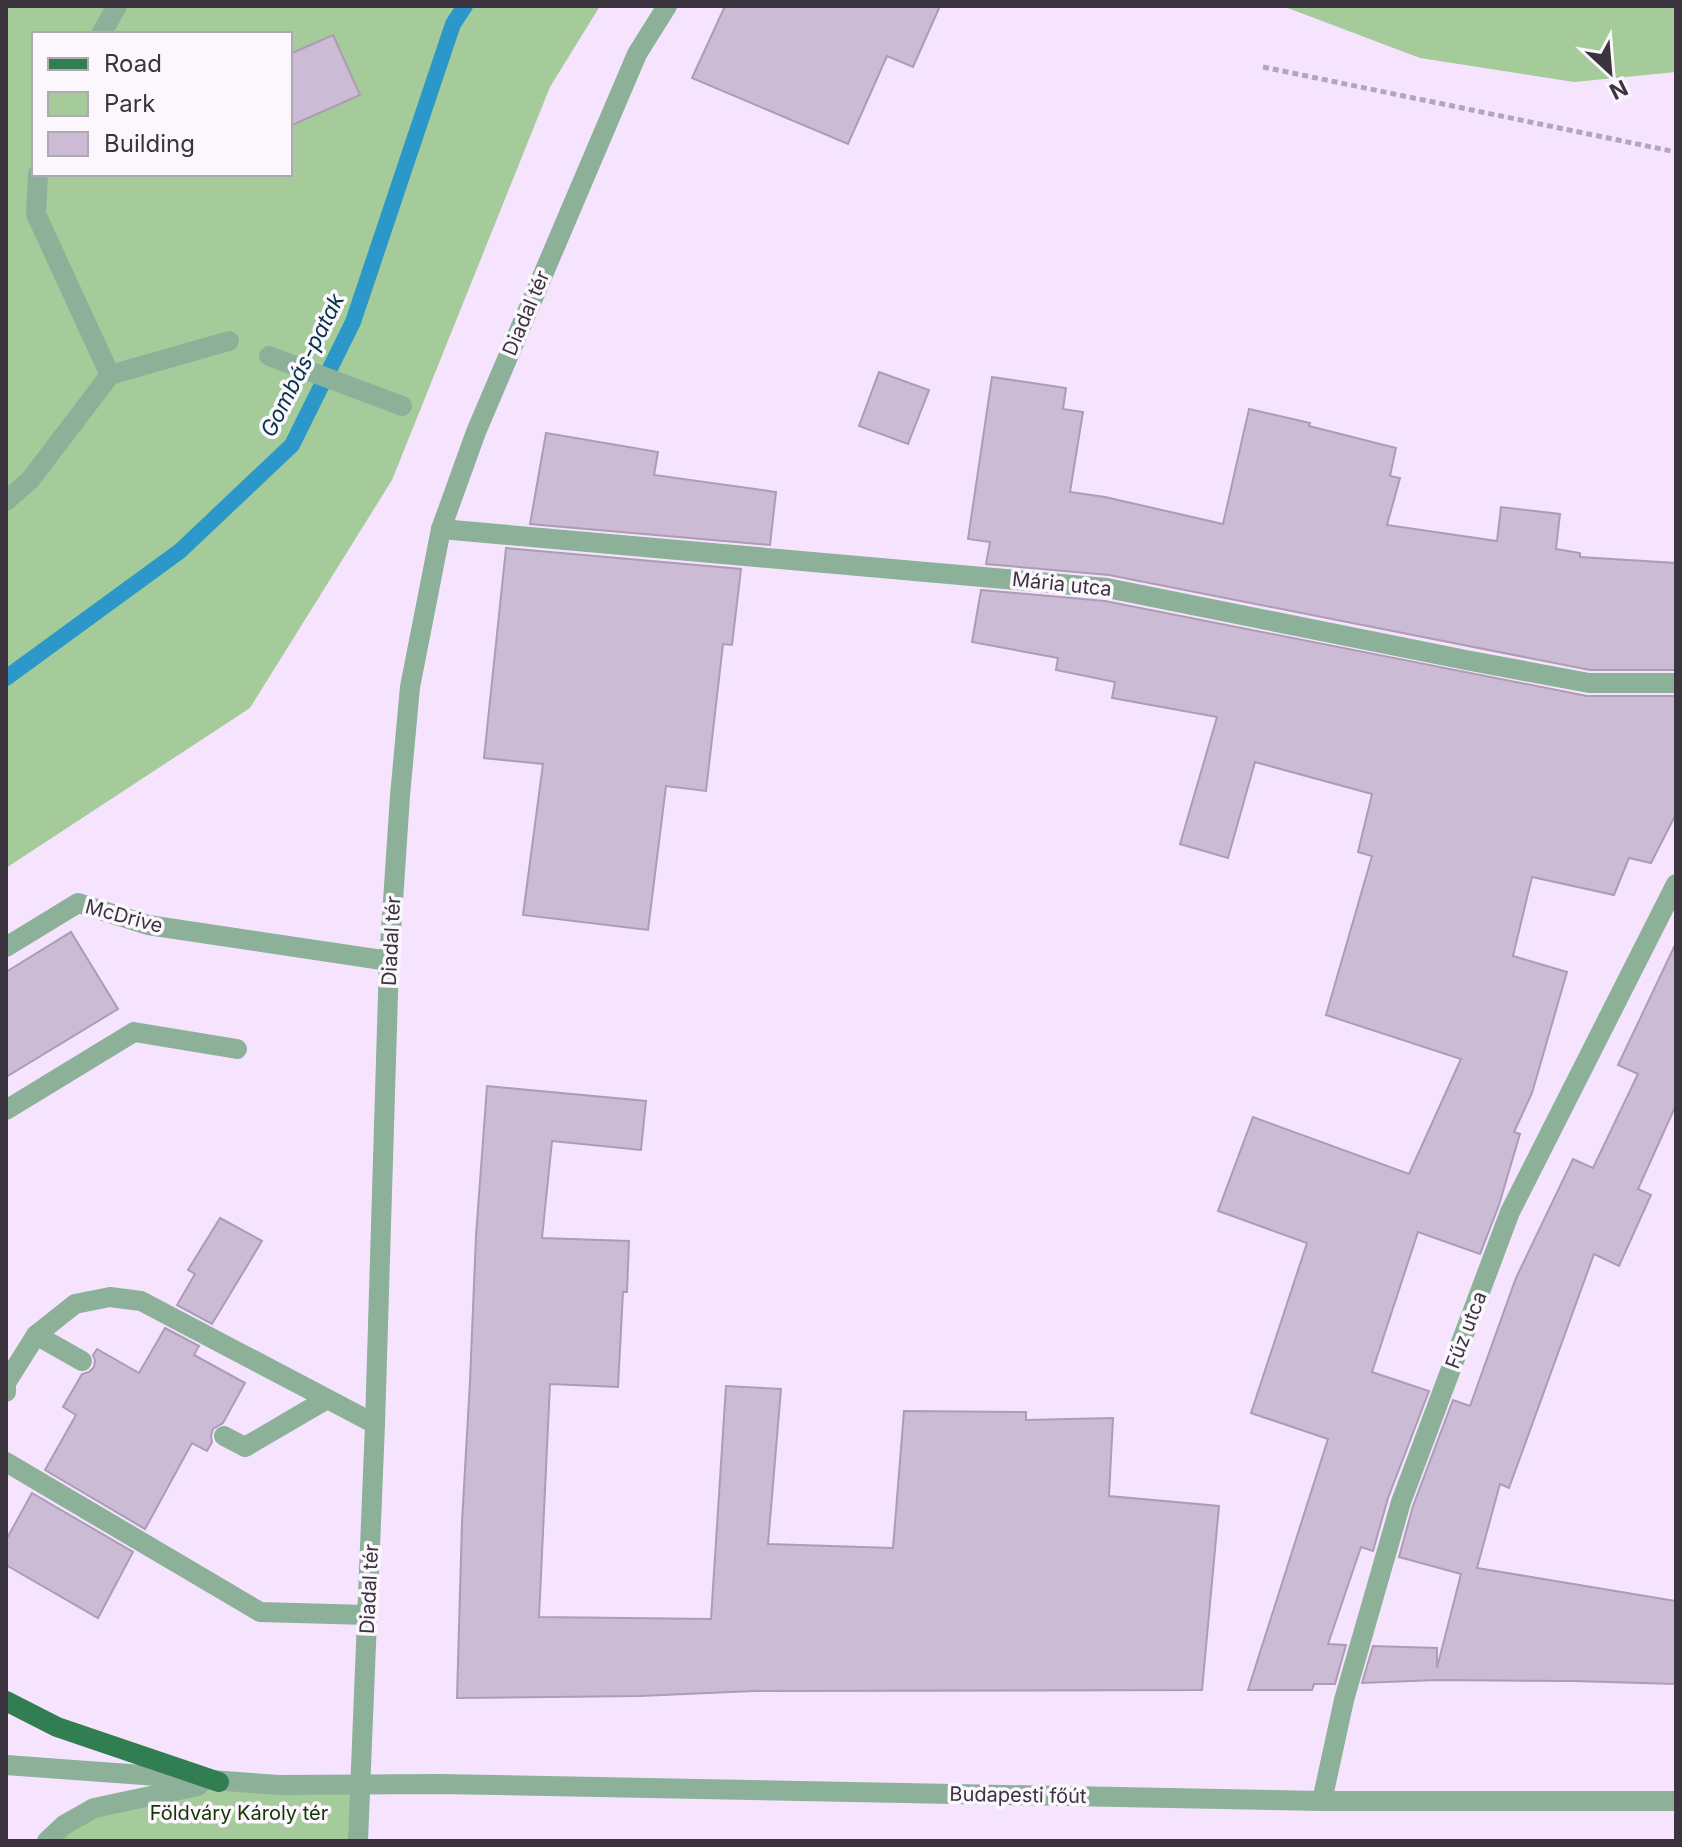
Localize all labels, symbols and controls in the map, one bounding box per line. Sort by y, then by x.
legend [32,32,292,176]
north arrow [1570,32,1650,112]
text: Road [104,49,162,78]
text: N [1606,75,1632,105]
text: Park [104,89,155,118]
text: Building [104,129,195,158]
street label: Diadal tér [497,266,555,359]
water label: Gombás-patak [255,288,350,441]
street label: Mária utca [1011,567,1113,601]
street label: McDrive [83,894,165,938]
street label: Diadal tér [377,895,405,987]
street label: Fűz utca [1440,1288,1492,1372]
street label: Diadal tér [355,1543,383,1635]
street label: Budapesti főút [949,1782,1087,1808]
park label: Földváry Károly tér [150,1801,329,1825]

